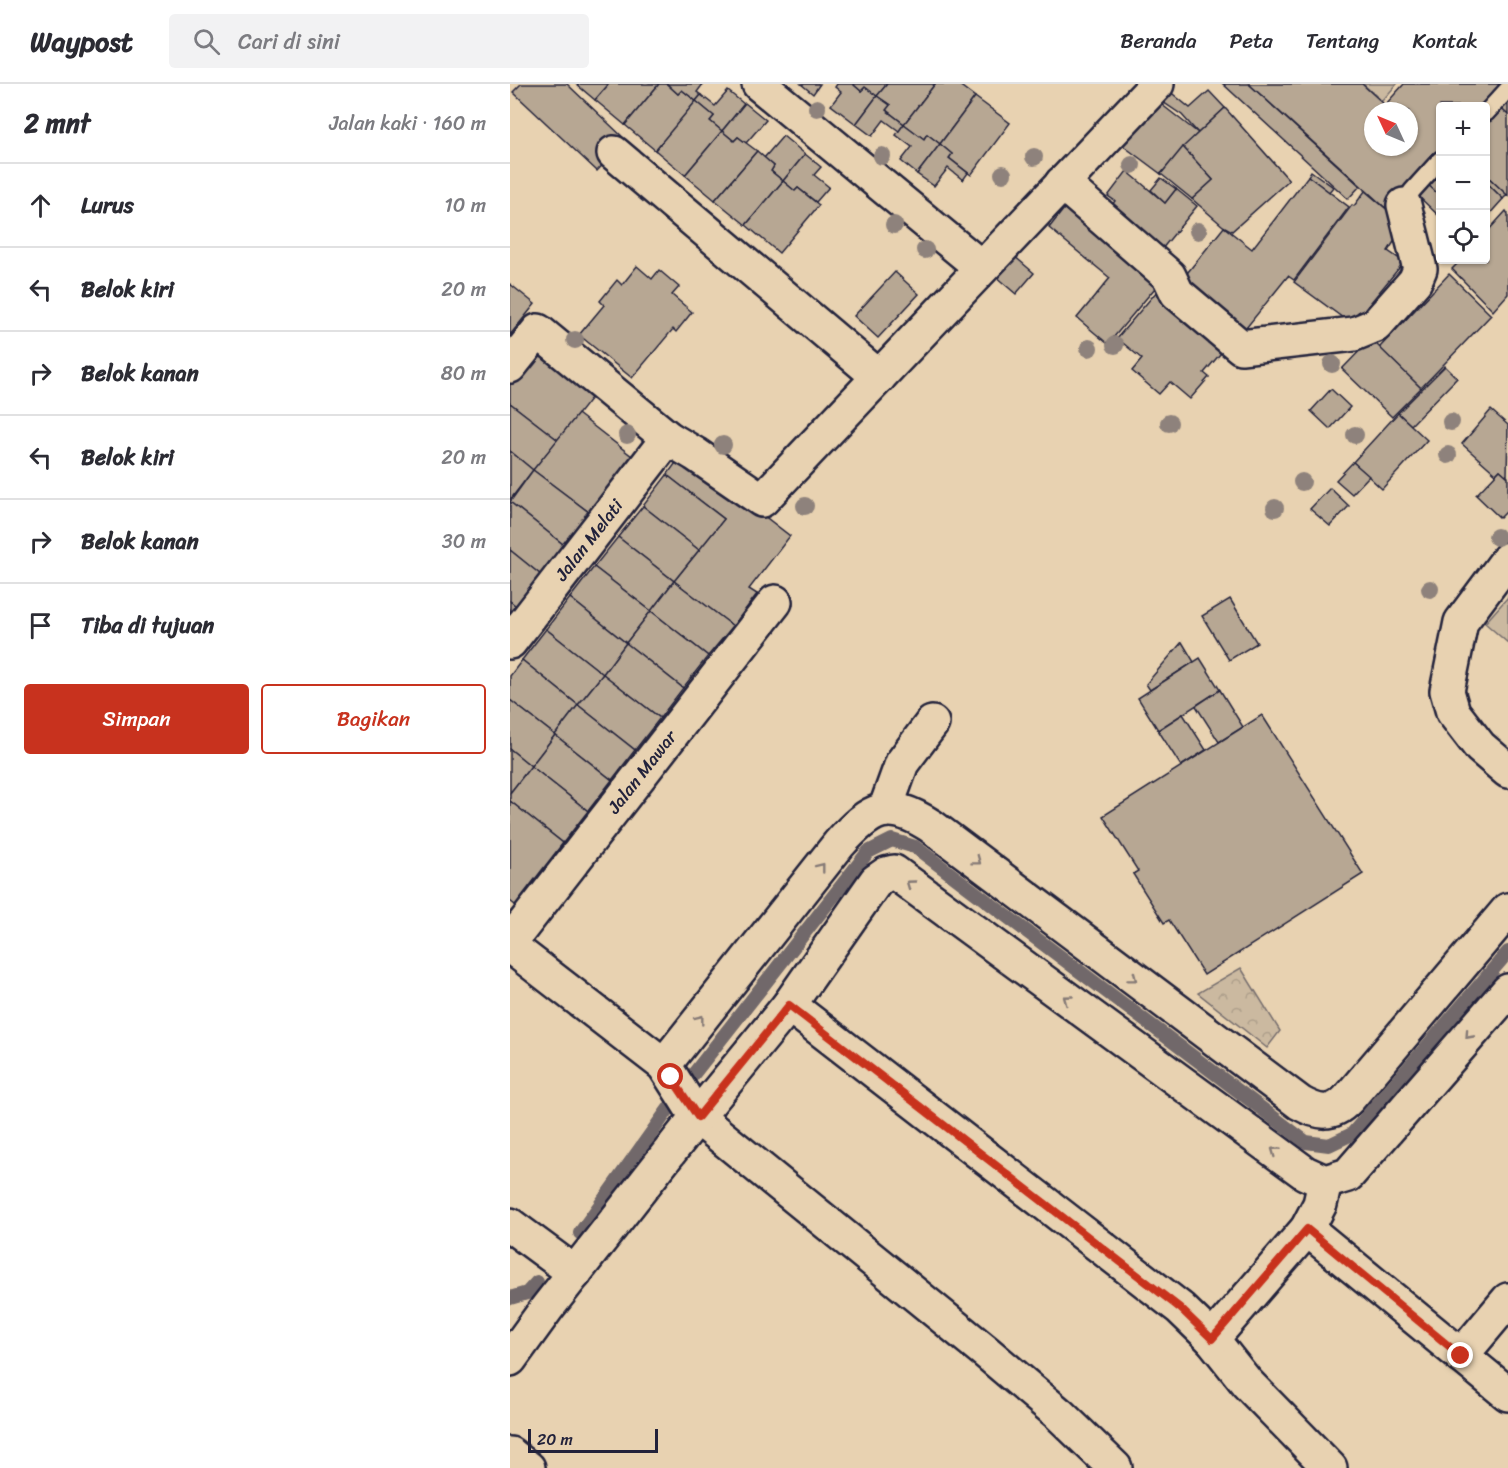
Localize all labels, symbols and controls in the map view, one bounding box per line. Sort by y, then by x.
search box [169,14,589,68]
text: Waypost [30,17,133,66]
text: Cari di sini [238,22,340,61]
text: Beranda [1120,22,1196,60]
text: Peta [1229,22,1273,60]
text: Tentang [1306,22,1379,60]
text: Kontak [1412,22,1478,60]
icon: search [190,25,223,58]
text: 2 mnt [24,100,90,146]
north arrow [1364,102,1418,156]
map controls [1436,102,1490,264]
button: + [1436,102,1490,156]
text: Jalan kaki · 160 m [329,106,486,141]
button: − [1436,156,1490,210]
text: Lurus [81,186,134,225]
text: 10 m [444,188,486,223]
icon: ahead [24,189,57,222]
button: locate [1436,210,1490,264]
text: Belok kiri [81,270,174,309]
text: 20 m [441,272,486,307]
icon: left [24,273,57,306]
text: Belok kanan [81,354,199,393]
text: 80 m [441,356,486,391]
icon: right [24,357,57,390]
text: Belok kiri [81,438,174,477]
text: 20 m [441,440,486,475]
icon: left [24,441,57,474]
street label: Jalan Melati [546,491,632,589]
text: Belok kanan [81,522,199,561]
text: 30 m [442,524,486,559]
icon: right [24,525,57,558]
text: Tiba di tujuan [81,606,214,645]
icon: arrive [24,609,57,642]
button: Simpan [24,684,249,754]
button: Bagikan [261,684,486,754]
street label: Jalan Mawar [598,722,686,822]
one-way arrow [971,854,982,865]
one-way arrow [814,862,825,873]
one-way arrow [905,880,916,891]
one-way arrow [1127,971,1138,982]
one-way arrow [1063,995,1074,1006]
one-way arrow [693,1015,704,1026]
one-way arrow [1465,1028,1476,1039]
route start [657,1063,683,1089]
one-way arrow [1271,1147,1282,1158]
route end [1447,1342,1473,1368]
text: 20 m [537,1425,573,1454]
scale bar [528,1426,658,1454]

